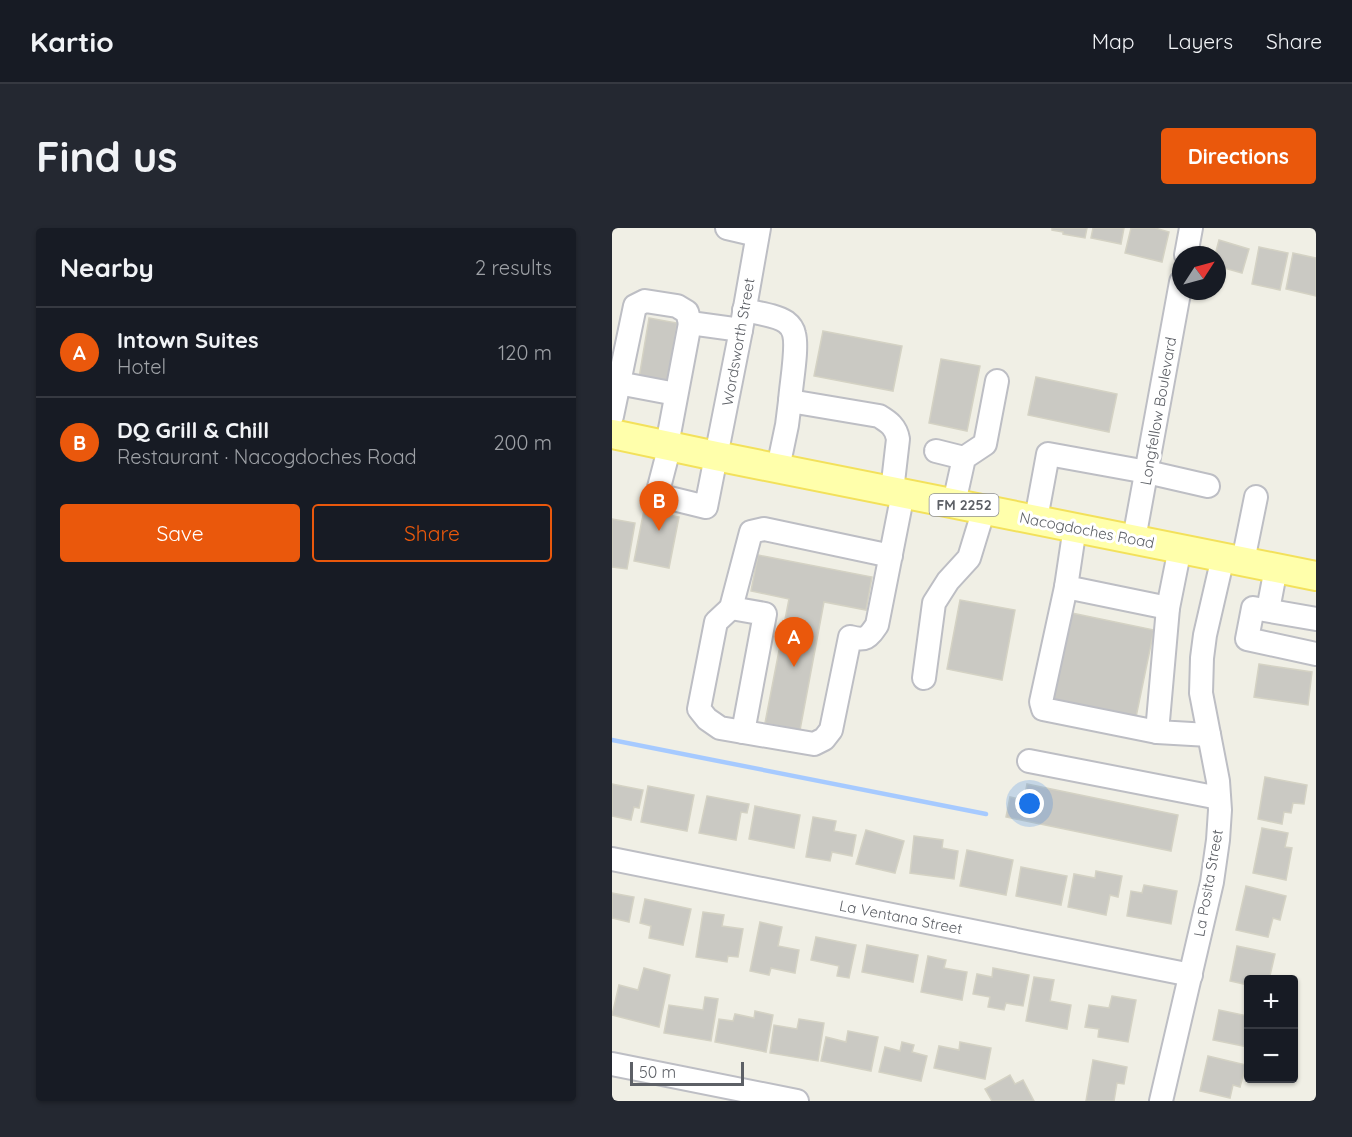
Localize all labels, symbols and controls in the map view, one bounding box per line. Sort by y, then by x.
text: Kartio [30,24,114,59]
text: Map [1092,28,1135,54]
text: Layers [1168,28,1233,54]
text: Share [1266,28,1322,54]
button: Directions [1161,128,1316,184]
text: Find us [36,130,178,183]
north arrow [1172,246,1226,300]
text: Nearby [60,251,154,284]
text: 2 results [475,255,552,280]
street label: Wordsworth Street [717,276,759,408]
text: Intown Suites [117,326,259,354]
street label: Longfellow Boulevard [1136,335,1180,487]
text: A [73,340,86,365]
text: 120 m [498,340,552,365]
text: Hotel [117,354,166,379]
text: DQ Grill & Chill [117,416,269,444]
text: B [73,430,86,455]
text: 200 m [493,430,552,455]
text: Restaurant · Nacogdoches Road [117,444,417,469]
pin: B [640,482,678,531]
road number: FM 2252 [930,494,998,516]
button: Save [60,504,300,562]
button: Share [312,504,552,562]
street label: Nacogdoches Road [1018,508,1156,552]
pin: A [774,618,813,667]
your location [1015,789,1044,818]
street label: La Posita Street [1189,828,1227,938]
street label: La Ventana Street [838,896,964,938]
map controls [1244,975,1298,1083]
button: + [1244,975,1298,1029]
button: − [1244,1029,1298,1083]
scale bar [630,1059,744,1086]
text: 50 m [639,1062,676,1082]

